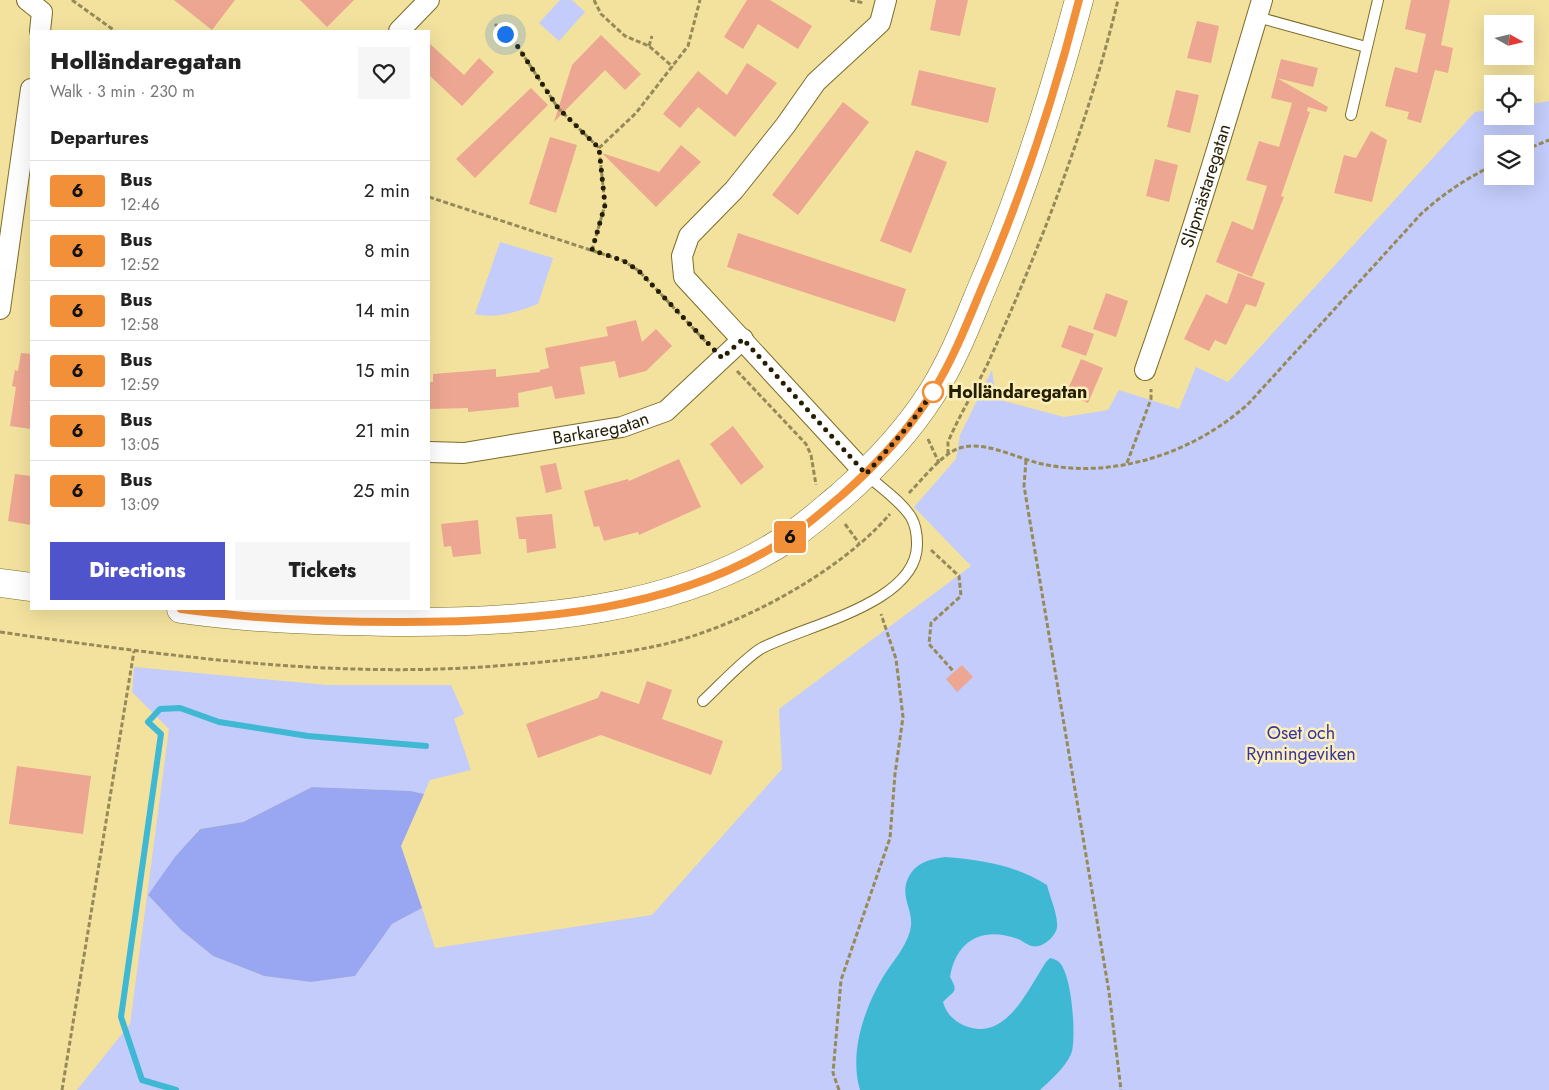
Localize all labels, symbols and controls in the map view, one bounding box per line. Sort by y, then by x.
north arrow [1484,15,1534,65]
map controls [1484,15,1534,185]
your location [493,22,518,47]
text: Holländaregatan [50,43,242,78]
button: heart [358,47,410,99]
button: locate [1484,75,1534,125]
text: Walk · 3 min · 230 m [50,80,195,103]
street label: Slipmästaregatan [1174,121,1237,251]
text: Departures [50,124,149,151]
button: layers [1484,135,1534,185]
text: Bus [120,166,152,193]
text: 2 min [364,177,410,204]
text: 6 [71,178,84,204]
text: 12:46 [120,193,160,216]
text: Bus [120,226,152,253]
text: 8 min [364,237,410,264]
text: 6 [71,238,84,264]
text: 12:52 [120,253,159,276]
text: Bus [120,286,152,313]
text: 14 min [355,297,410,324]
text: 6 [71,298,84,324]
text: 12:58 [120,313,159,336]
text: Bus [120,346,152,373]
text: 15 min [355,357,410,384]
text: 6 [71,358,84,384]
text: 12:59 [120,373,159,396]
place label: Holländaregatan [948,379,1087,405]
marker: Holländaregatan [922,381,944,403]
street label: Barkaregatan [551,405,653,451]
text: Bus [120,406,152,433]
text: 21 min [355,417,410,444]
text: 6 [71,418,84,444]
text: 13:05 [120,433,159,456]
text: Bus [120,466,152,493]
text: 25 min [353,477,410,504]
text: 6 [71,478,84,504]
text: 13:09 [120,493,160,516]
line badge: 6 [774,521,806,553]
text: 6 [784,524,796,550]
button: Directions [50,542,225,600]
button: Tickets [235,542,410,600]
park label: Oset och Rynningeviken [1246,720,1356,767]

